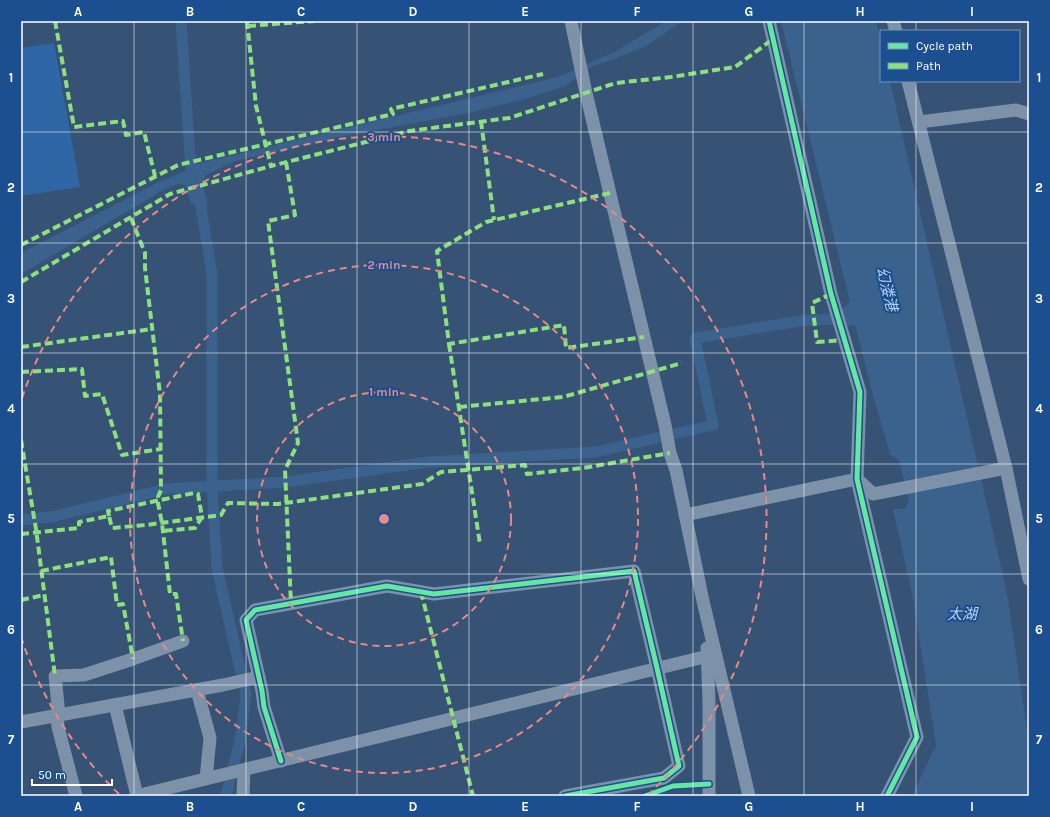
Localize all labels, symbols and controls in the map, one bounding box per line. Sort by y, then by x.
text: A [74,4,82,19]
text: B [186,4,194,19]
text: C [297,4,305,19]
text: D [409,4,418,19]
text: E [521,4,529,19]
text: F [633,4,641,19]
text: G [745,4,753,19]
text: H [855,4,865,19]
text: I [970,4,974,19]
legend [880,30,1020,82]
text: Cycle path [916,39,973,53]
text: Path [916,59,941,73]
text: 1 [9,70,13,85]
text: 1 [1037,70,1041,85]
text: 3 min [367,130,401,144]
text: 2 [7,180,15,195]
text: 2 [1035,180,1043,195]
text: 2 min [367,258,401,272]
water label: 幻溇港 [873,265,902,315]
text: 3 [7,291,15,306]
text: 3 [1035,291,1043,306]
text: 1 min [369,385,399,399]
text: 4 [7,401,15,416]
text: 4 [1035,401,1043,416]
text: 5 [7,511,15,526]
text: 5 [1035,511,1043,526]
centre of rings [377,512,391,526]
water label: 太湖 [947,605,979,623]
text: 6 [7,622,15,637]
text: 6 [1035,622,1043,637]
text: 7 [8,732,15,747]
text: 7 [1036,732,1043,747]
scale bar [32,761,112,787]
text: 50 m [38,768,66,782]
text: A [74,799,82,814]
text: B [186,799,194,814]
text: C [297,799,305,814]
text: D [409,799,418,814]
text: E [521,799,529,814]
text: F [633,799,641,814]
text: G [745,799,753,814]
text: H [855,799,865,814]
text: I [970,799,974,814]

